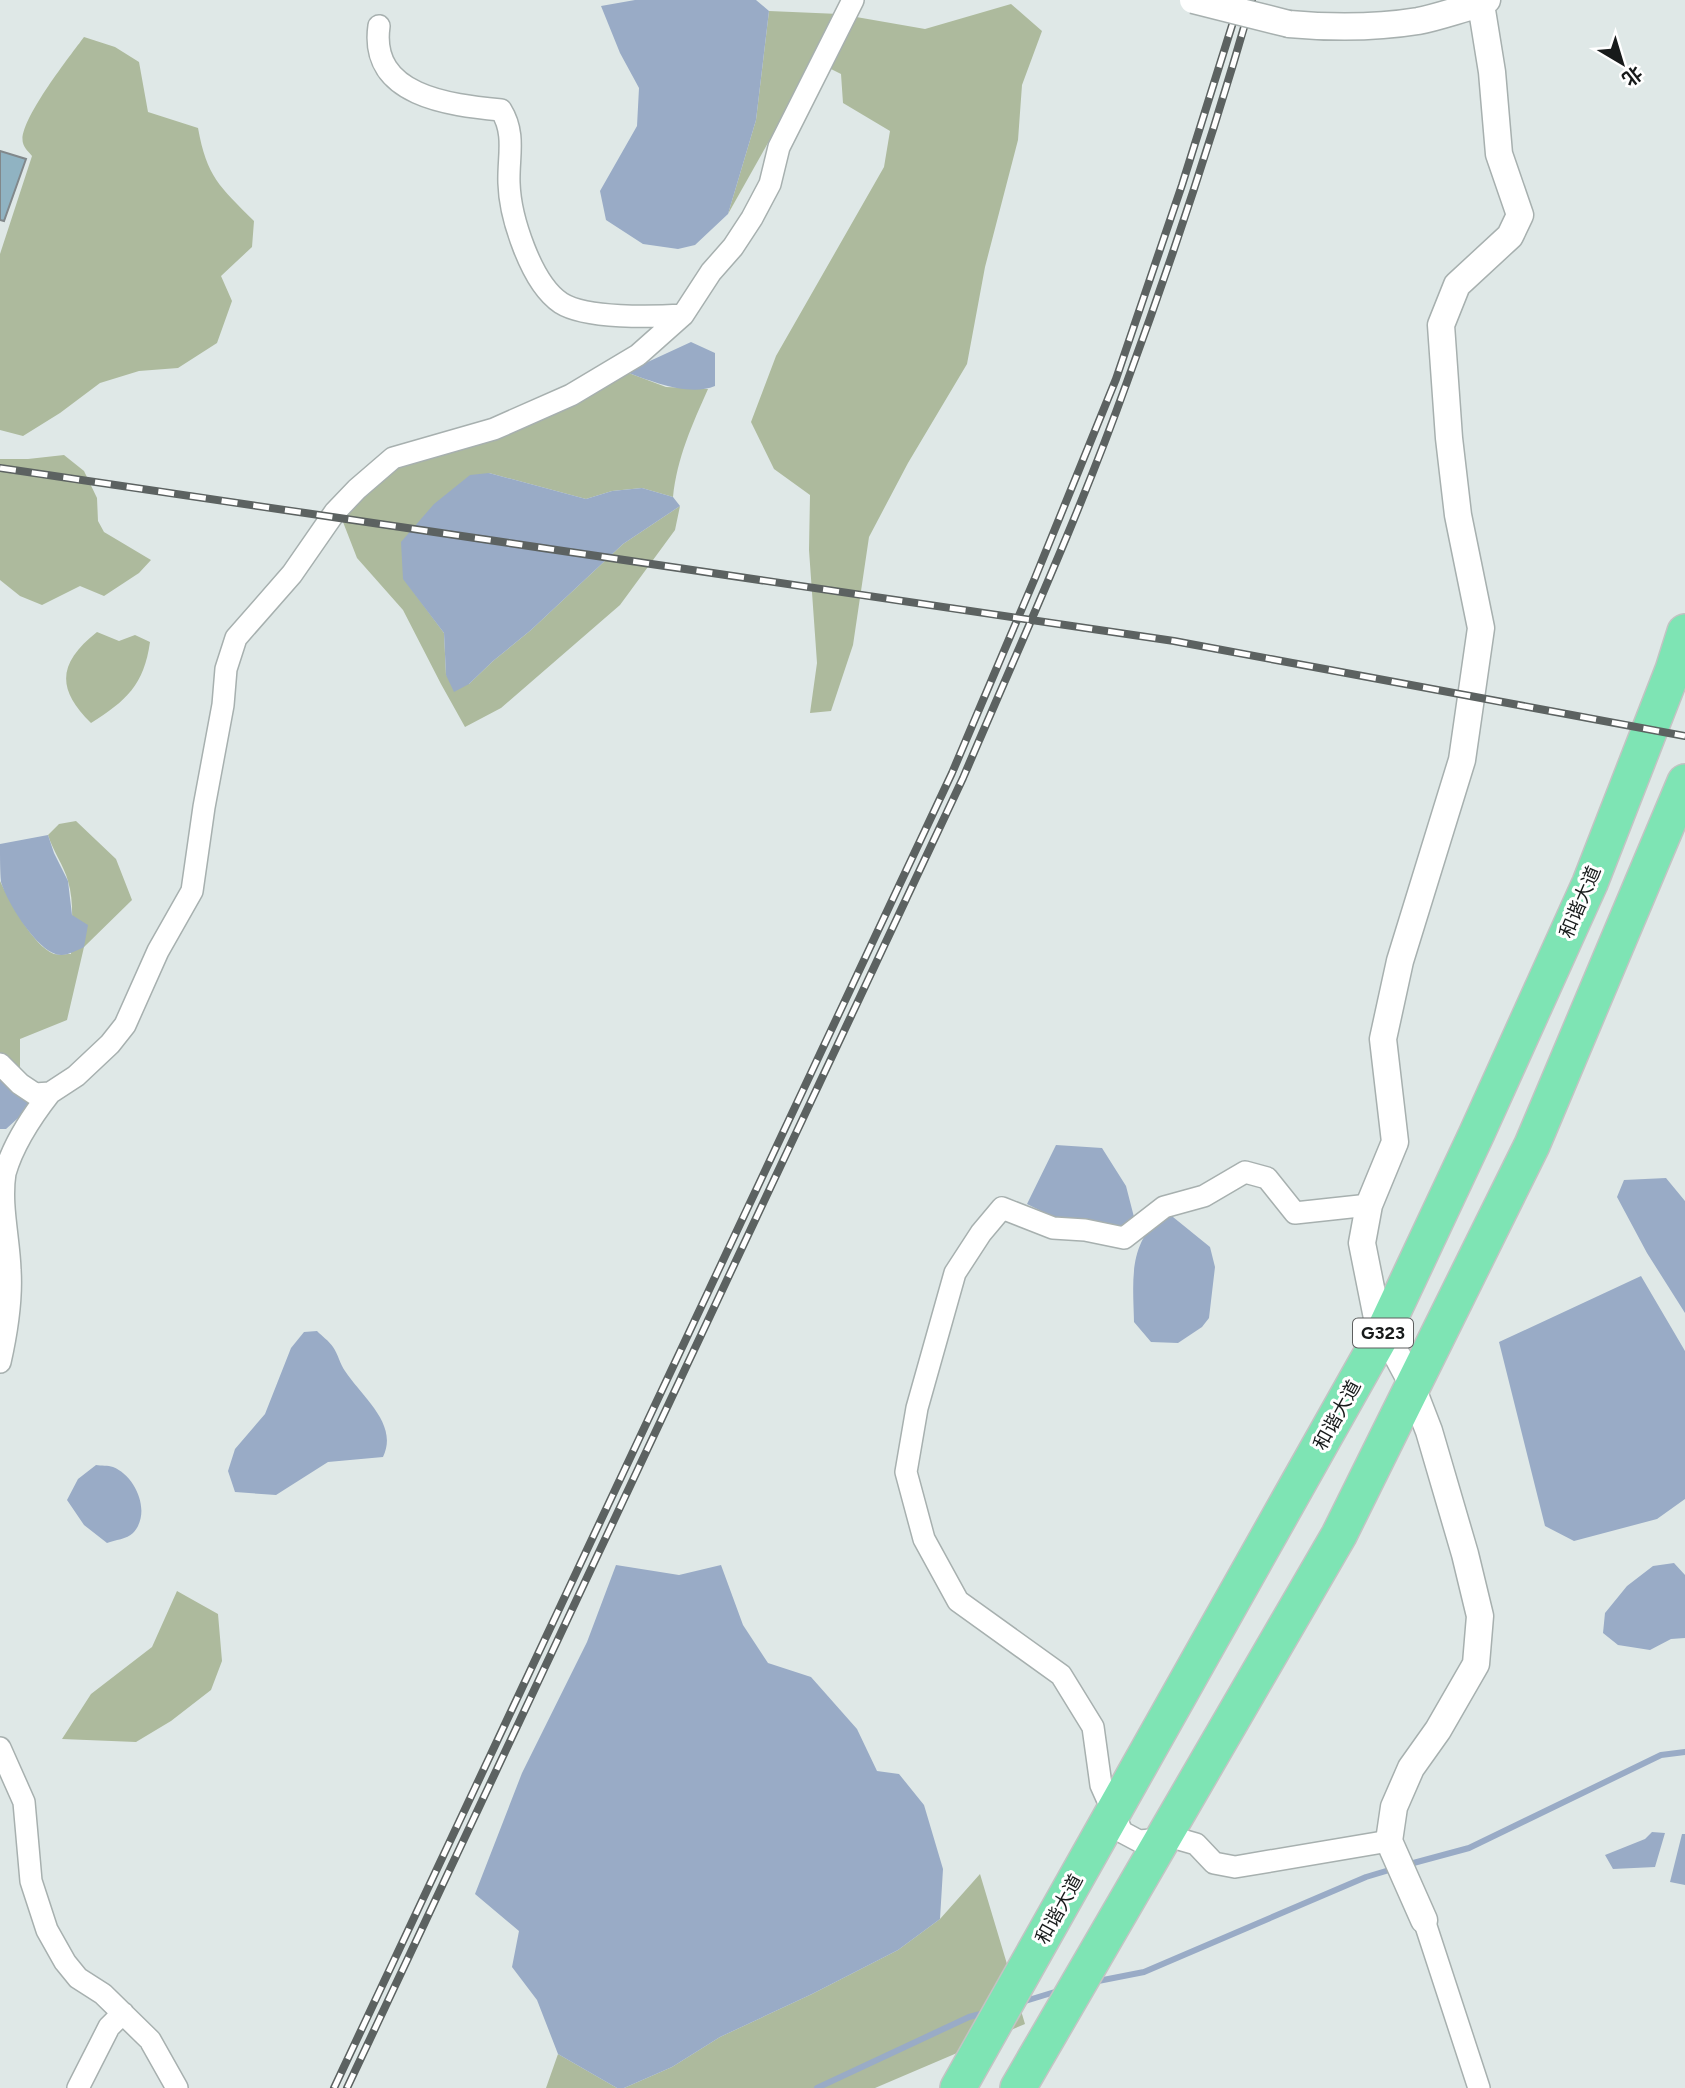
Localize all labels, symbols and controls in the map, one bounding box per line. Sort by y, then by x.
north arrow [1587,28,1657,98]
text: 北 [1618,61,1647,91]
street label: 和谐大道 [1555,863,1605,941]
road number: G323 [1353,1318,1413,1348]
street label: 和谐大道 [1309,1376,1365,1454]
street label: 和谐大道 [1031,1870,1087,1948]

